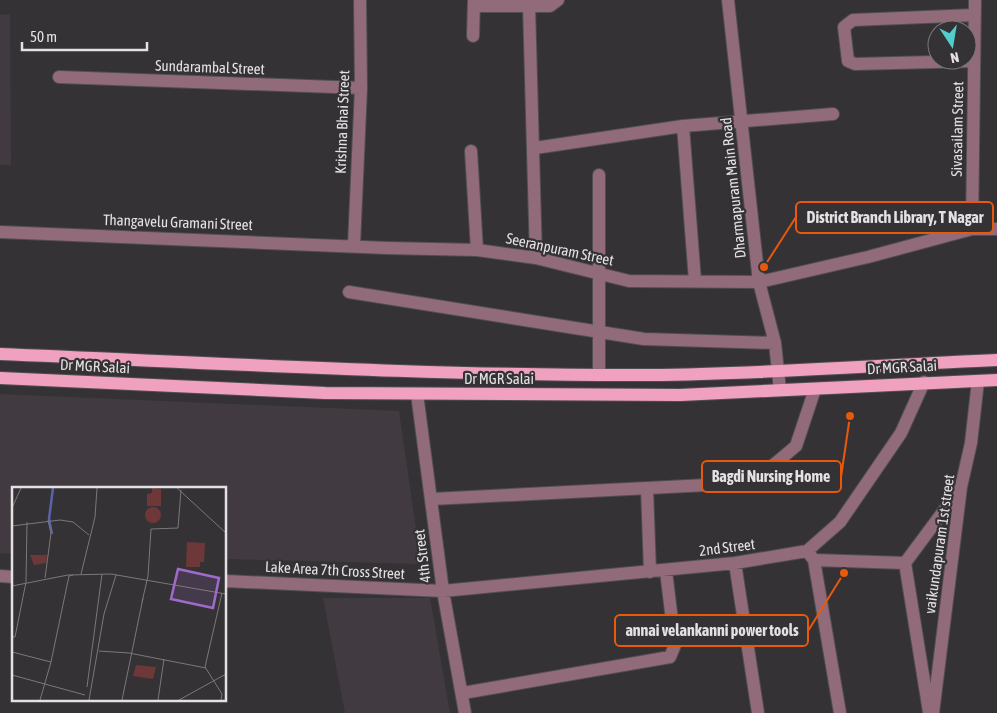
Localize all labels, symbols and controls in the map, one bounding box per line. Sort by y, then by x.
scale bar [22,20,148,52]
north arrow [927,20,977,70]
text: 50 m [30,28,57,45]
text: N [949,49,960,66]
street label: Sundarambal Street [155,57,265,77]
street label: Krishna Bhai Street [332,70,352,174]
street label: Sivasailam Street [948,81,966,177]
street label: Dharmapuram Main Road [717,117,749,259]
callout: District Branch Library, T Nagar [796,202,993,233]
text: District Branch Library, T Nagar [806,208,984,226]
street label: Thangavelu Gramani Street [103,211,253,233]
street label: Seeranpuram Street [505,229,615,269]
street label: Dr MGR Salai [60,356,130,376]
street label: Dr MGR Salai [867,357,937,377]
street label: Dr MGR Salai [464,370,534,387]
callout: Bagdi Nursing Home [702,461,841,492]
text: Bagdi Nursing Home [712,467,830,485]
street label: vaikundapuram 1st street [921,473,957,615]
inset map [12,487,226,700]
street label: 4th Street [410,528,434,584]
street label: 2nd Street [698,535,756,559]
street label: Lake Area 7th Cross Street [265,558,405,582]
callout: annai velankanni power tools [615,615,808,646]
text: annai velankanni power tools [625,621,799,639]

